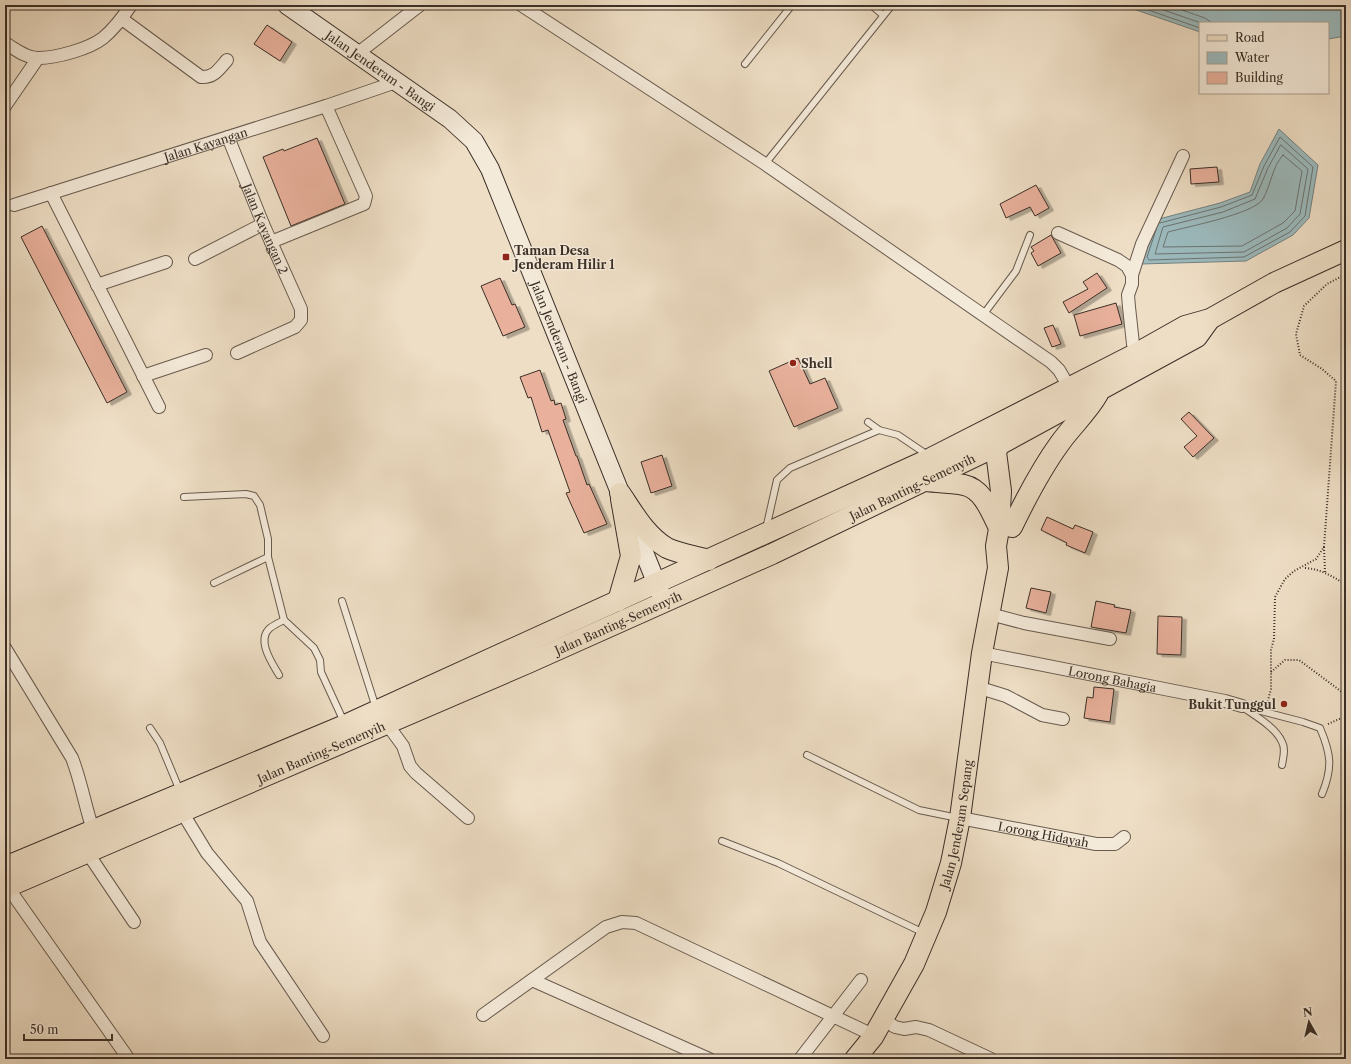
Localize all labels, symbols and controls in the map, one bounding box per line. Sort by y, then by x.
legend [1199,22,1329,94]
street label: Jalan Jenderam - Bangi [321,26,438,114]
text: Road [1235,30,1265,45]
text: Water [1234,50,1269,65]
text: Building [1235,70,1283,85]
street label: Jalan Kayangan [160,124,250,165]
street label: Jalan Kayangan 2 [239,179,292,276]
place label: Taman Desa Jenderam Hilir 1 [512,243,615,272]
marker: Taman Desa Jenderam Hilir 1 [501,252,511,262]
street label: Jalan Jenderam - Bangi [527,277,591,405]
place label: Shell [801,356,833,371]
marker: Shell [788,358,798,368]
street label: Jalan Banting-Semenyih [845,450,978,524]
street label: Jalan Banting-Semenyih [550,588,684,658]
street label: Lorong Bahagia [1067,663,1158,695]
place label: Bukit Tunggul [1188,697,1276,712]
marker: Bukit Tunggul [1279,699,1289,709]
street label: Jalan Banting-Semenyih [253,718,388,787]
street label: Jalan Jenderam Sepang [936,758,975,892]
street label: Lorong Hidayah [997,818,1091,850]
north arrow [1289,1002,1329,1042]
text: N [1302,1004,1314,1020]
scale bar [24,1016,112,1042]
text: 50 m [30,1022,59,1037]

